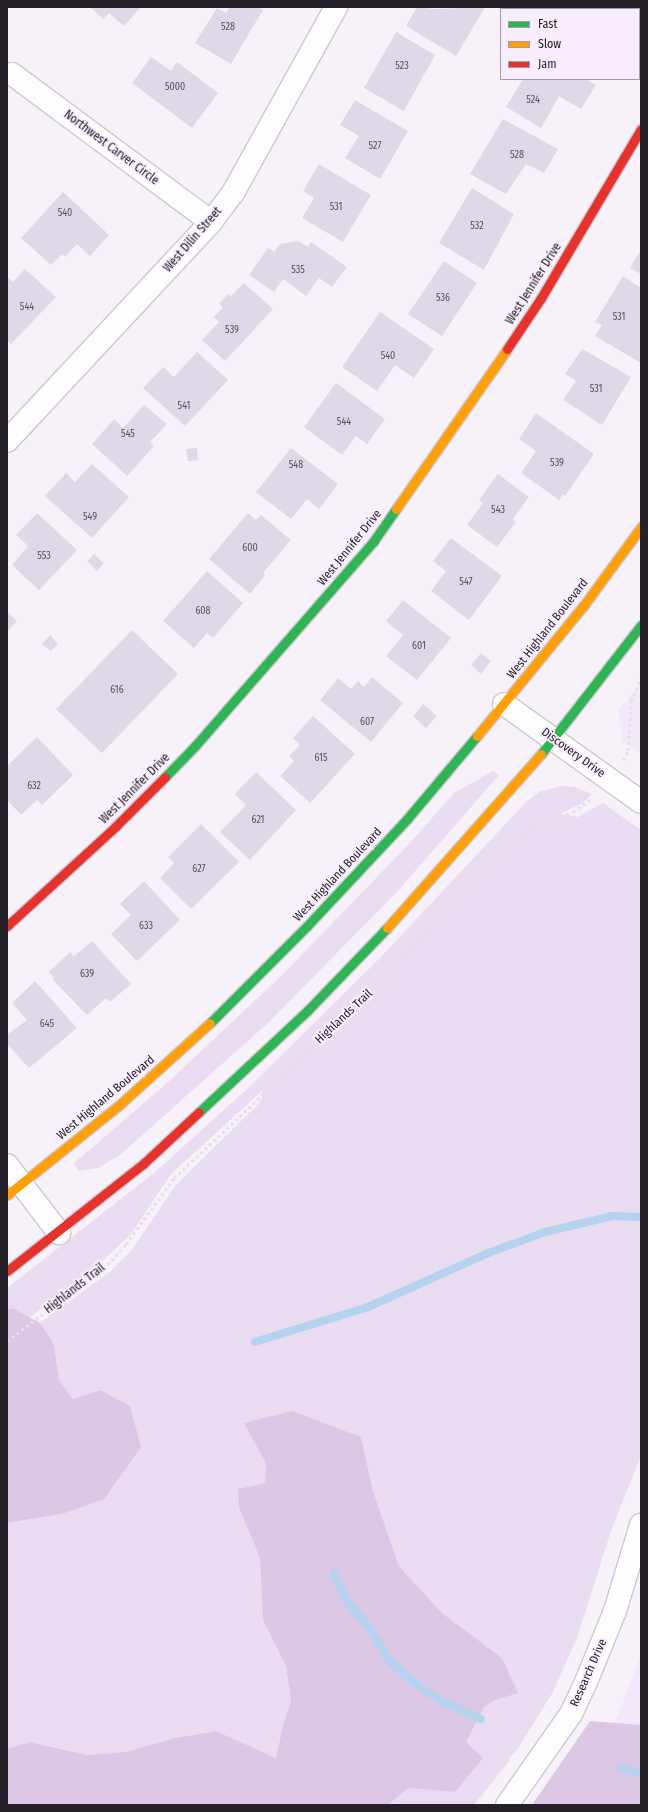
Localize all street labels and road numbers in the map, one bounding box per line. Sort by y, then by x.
street label: Northwest Carver Circle [61,108,161,188]
street label: West Dilin Street [161,205,225,275]
street label: West Jennifer Drive [503,241,565,327]
street label: West Jennifer Drive [315,507,385,589]
street label: West Highland Boulevard [504,576,592,682]
street label: Discovery Drive [538,725,608,781]
street label: West Jennifer Drive [97,751,173,827]
street label: West Highland Boulevard [291,825,385,925]
street label: Highlands Trail [312,987,376,1047]
street label: West Highland Boulevard [54,1053,158,1143]
street label: Highlands Trail [42,1261,108,1317]
street label: Research Drive [568,1637,610,1709]

